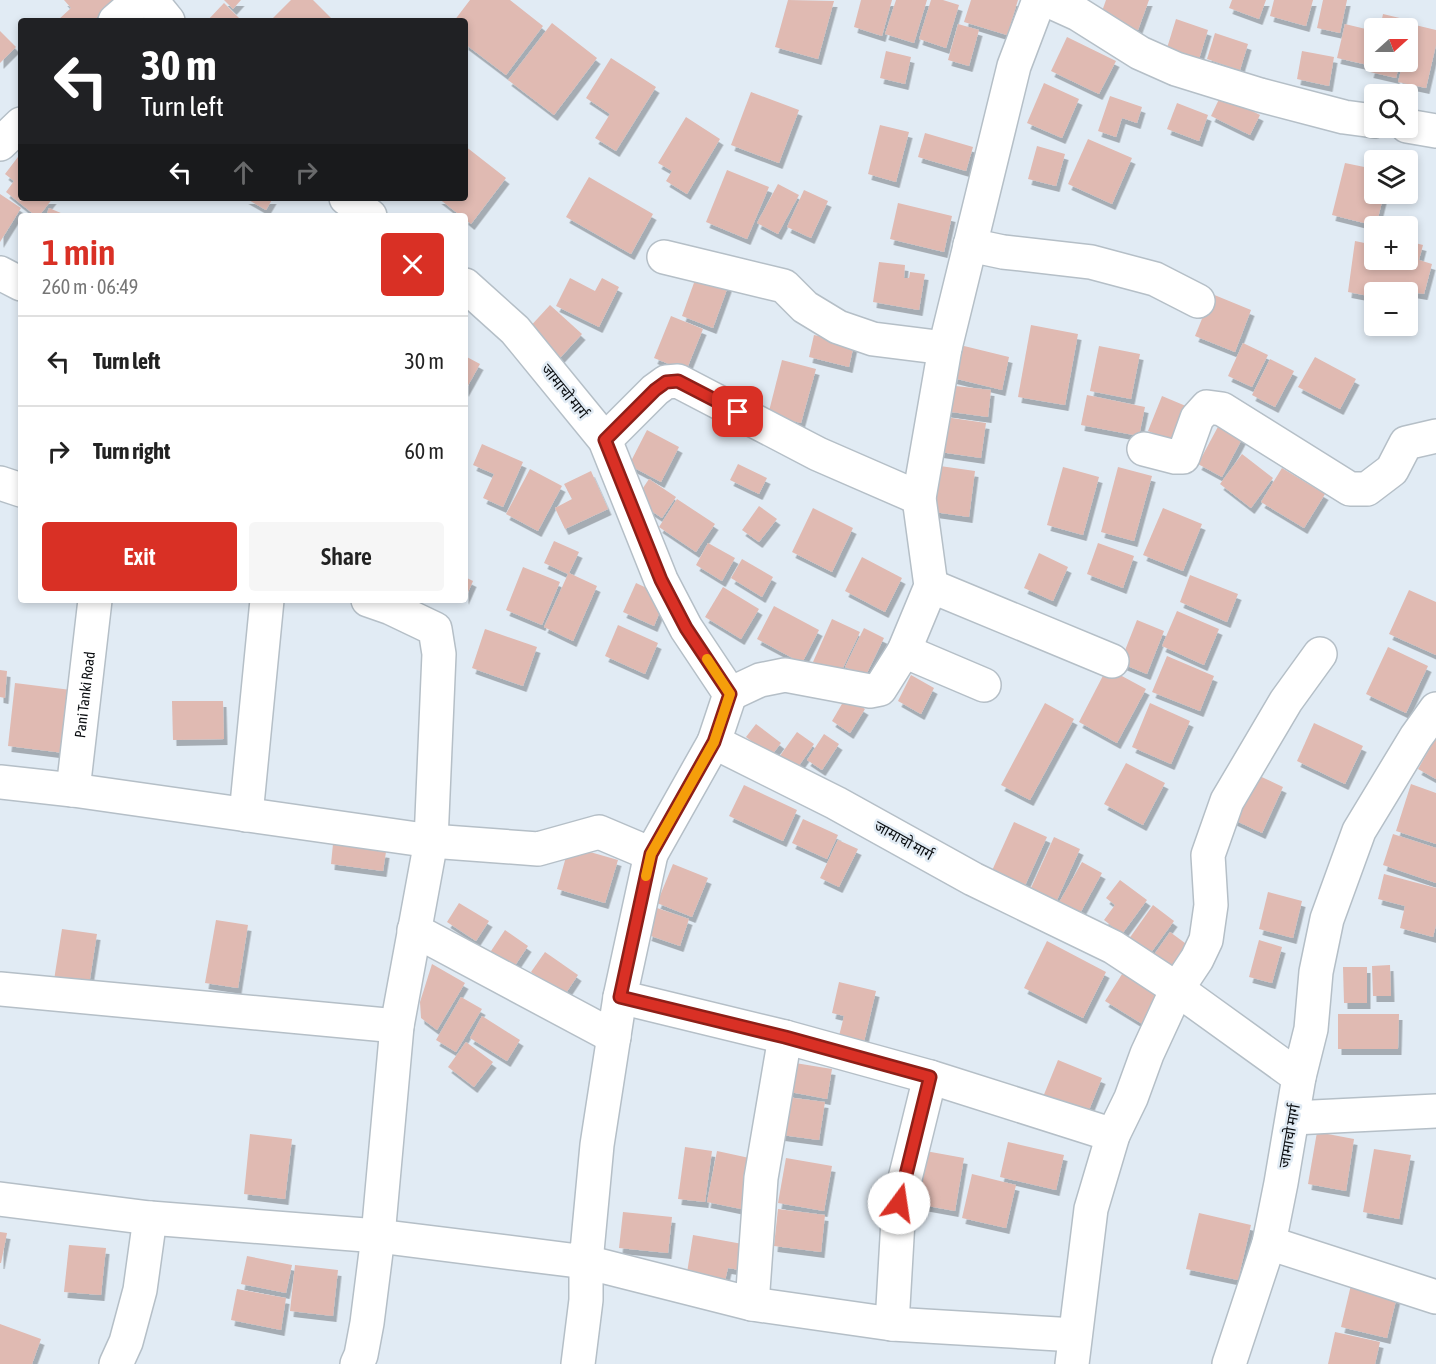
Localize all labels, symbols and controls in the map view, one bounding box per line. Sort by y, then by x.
north arrow [1364,18,1418,72]
map controls [1364,18,1418,336]
text: 30 m [141,41,216,89]
icon: left [42,42,120,120]
button: search [1364,84,1418,138]
text: Turn left [141,91,224,122]
button: layers [1364,150,1418,204]
icon: left [164,156,197,189]
icon: ahead [227,156,260,189]
icon: right [290,156,323,189]
button: + [1364,216,1418,270]
text: 1 min [42,231,116,273]
button: close [381,233,444,296]
text: 260 m · 06:49 [42,275,138,298]
button: − [1364,282,1418,336]
icon: left [42,345,75,378]
text: Turn left [93,348,160,374]
text: 30 m [404,348,444,374]
street label: जामाचो मार्ग [538,361,593,422]
pin [712,386,763,437]
icon: arrive [721,395,754,428]
icon: right [42,435,75,468]
text: Turn right [93,438,170,464]
text: 60 m [404,438,444,464]
button: Exit [42,522,237,591]
button: Share [249,522,444,591]
street label: Pani Tanki Road [71,650,97,739]
street label: जामाचो मार्ग [872,817,937,864]
street label: जामाचो मार्ग [1275,1102,1303,1169]
position arrow [867,1171,931,1235]

